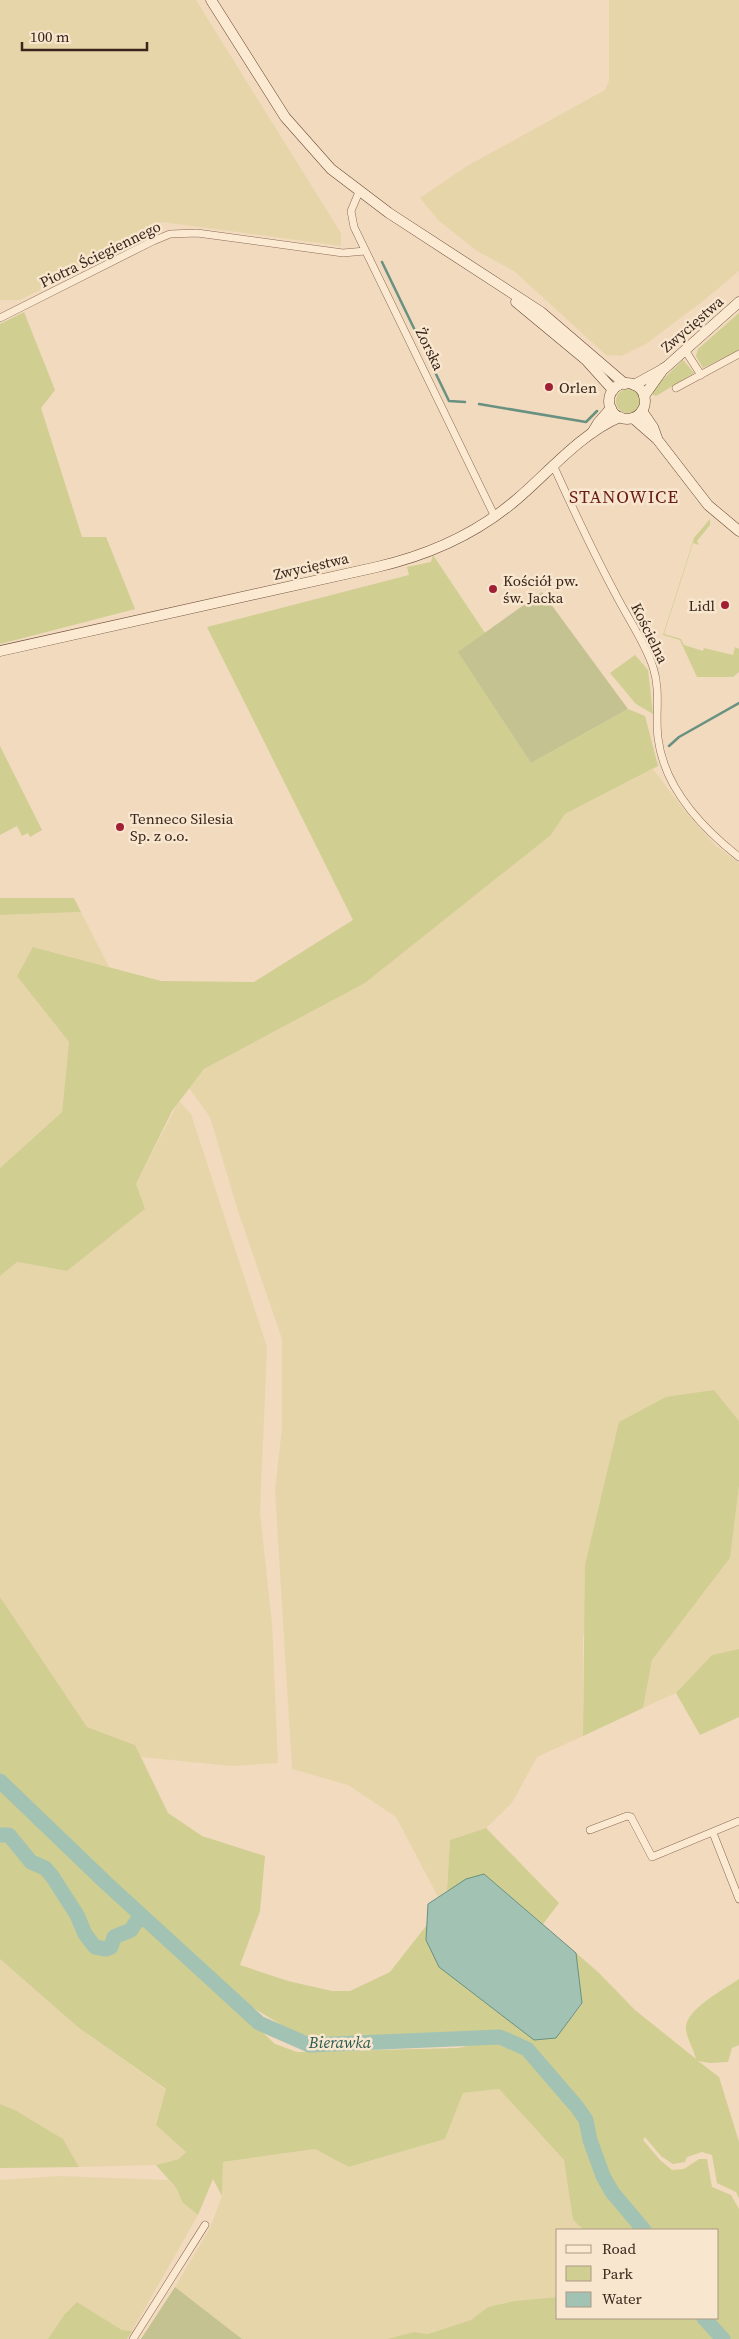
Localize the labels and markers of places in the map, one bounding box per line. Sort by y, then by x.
place label: Orlen [559,377,597,398]
marker: Orlen [543,381,555,393]
place label: Kościół pw. św. Jacka [503,570,579,608]
marker: Kościół pw. św. Jacka [487,583,499,595]
place label: Lidl [689,595,716,616]
marker: Lidl [719,599,731,611]
place label: Tenneco Silesia Sp. z o.o. [130,808,234,846]
marker: Tenneco Silesia Sp. z o.o. [114,821,126,833]

